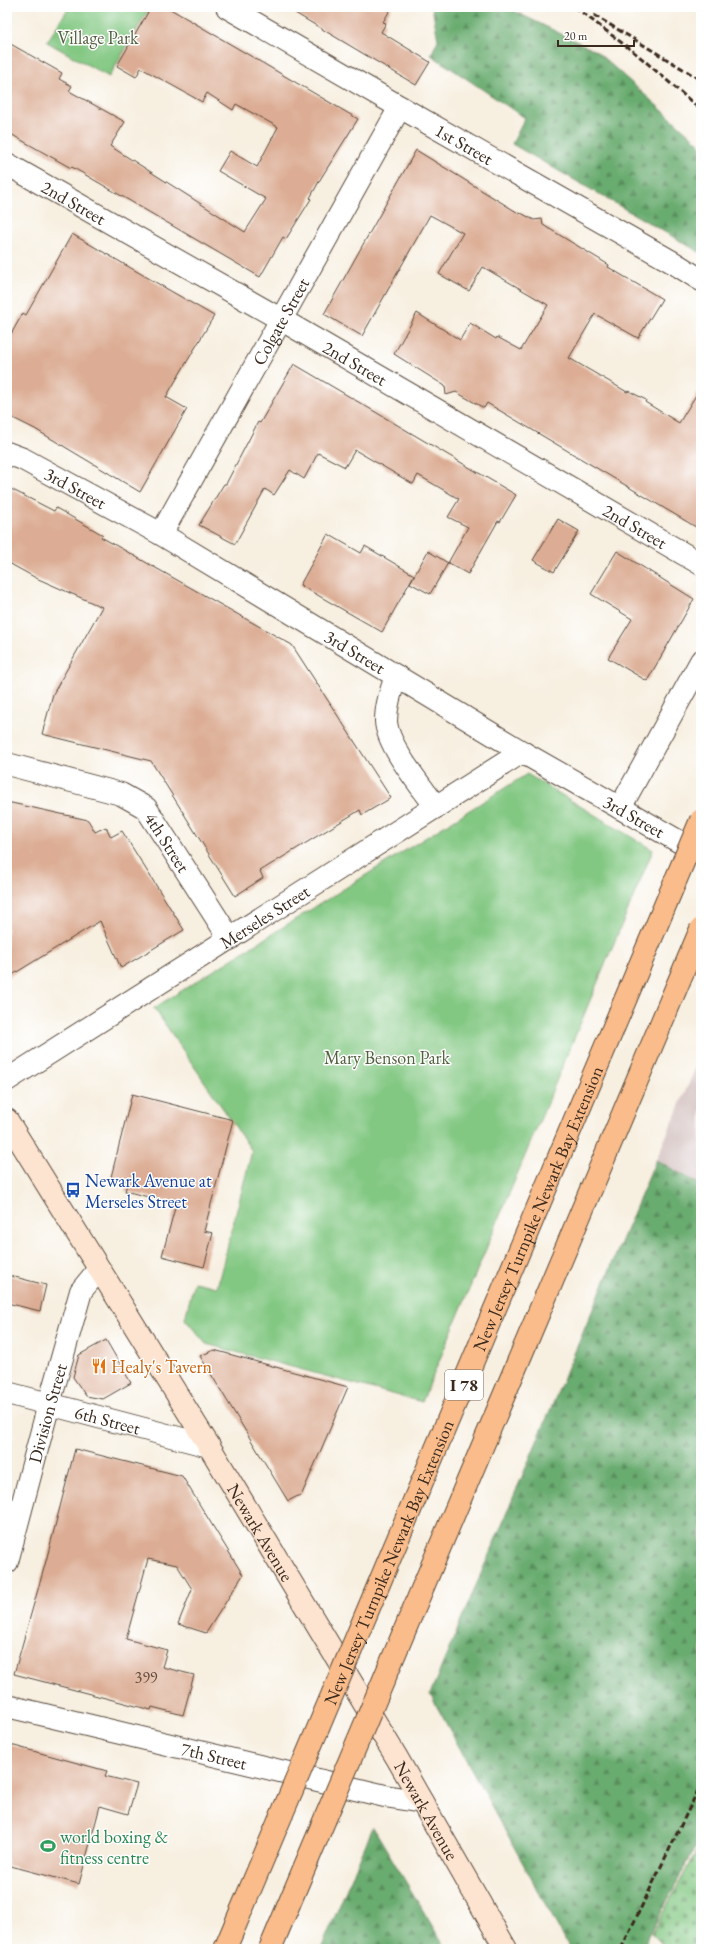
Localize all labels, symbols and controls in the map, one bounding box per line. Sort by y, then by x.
scale bar [558,22,634,48]
park label: Village Park [57,26,139,49]
text: 20 m [564,28,588,44]
street label: 1st Street [431,118,498,170]
street label: 2nd Street [38,175,111,230]
street label: Colgate Street [247,273,314,369]
street label: 2nd Street [319,335,392,391]
street label: 3rd Street [41,462,111,514]
street label: 2nd Street [599,498,672,554]
street label: 3rd Street [321,624,390,679]
street label: 3rd Street [599,789,669,843]
street label: 4th Street [140,808,196,877]
street label: Merseles Street [215,879,314,953]
park label: Mary Benson Park [324,1046,451,1069]
street label: New Jersey Turnpike Newark Bay Extension [467,1062,608,1354]
place label: Newark Avenue at Merseles Street [85,1169,212,1213]
bus stop icon: Newark Avenue at Merseles Street [64,1181,82,1199]
place label: Healy's Tavern [111,1355,212,1378]
restaurant icon: Healy's Tavern [90,1357,108,1375]
street label: Division Street [22,1361,71,1466]
road number: I 78 [445,1370,483,1400]
street label: 6th Street [72,1400,143,1439]
street label: New Jersey Turnpike Newark Bay Extension [318,1416,459,1708]
street label: Newark Avenue [223,1479,299,1585]
house number: 399 [134,1667,158,1688]
street label: 7th Street [179,1736,250,1774]
street label: Newark Avenue [390,1757,464,1864]
place label: world boxing & fitness centre [60,1825,168,1869]
sports icon: world boxing & fitness centre [39,1837,57,1855]

